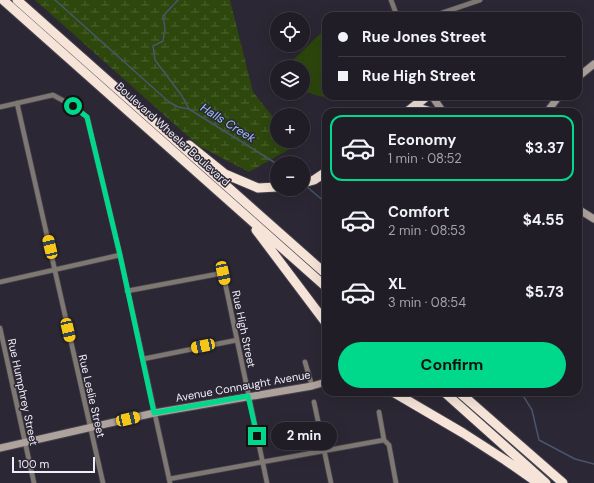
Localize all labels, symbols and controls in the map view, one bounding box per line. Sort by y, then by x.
map controls [270,12,310,196]
button: locate [270,12,310,52]
text: Rue Jones Street [362,27,486,47]
button: layers [270,60,310,100]
text: Rue High Street [362,66,476,86]
street label: Boulevard Wheeler Boulevard [113,79,233,189]
route start [64,97,82,115]
water label: Halls Creek [197,100,259,147]
button: + [270,108,310,148]
icon: car [340,130,376,166]
text: Economy [388,130,456,150]
text: $3.37 [525,138,564,158]
text: 1 min · 08:52 [388,150,462,167]
button: − [270,156,310,196]
icon: car [340,202,376,238]
text: Comfort [388,202,449,222]
text: $4.55 [523,210,564,230]
text: 2 min · 08:53 [388,222,466,239]
car [41,234,59,260]
car [215,260,231,286]
icon: car [340,274,376,310]
text: XL [388,274,406,294]
text: $5.73 [525,282,564,302]
street label: Rue High Street [229,289,259,369]
text: 3 min · 08:54 [388,294,466,311]
car [59,317,77,343]
street label: Rue Humphrey Street [5,337,41,447]
car [190,338,216,354]
button: Confirm [338,342,566,388]
street label: Rue Leslie Street [76,353,108,439]
street label: Avenue Connaught Avenue [174,367,312,405]
car [115,410,141,428]
callout: 2 min [271,422,337,450]
route end [248,427,266,445]
text: 2 min [287,427,321,444]
scale bar [12,455,95,474]
text: 100 m [18,457,49,471]

